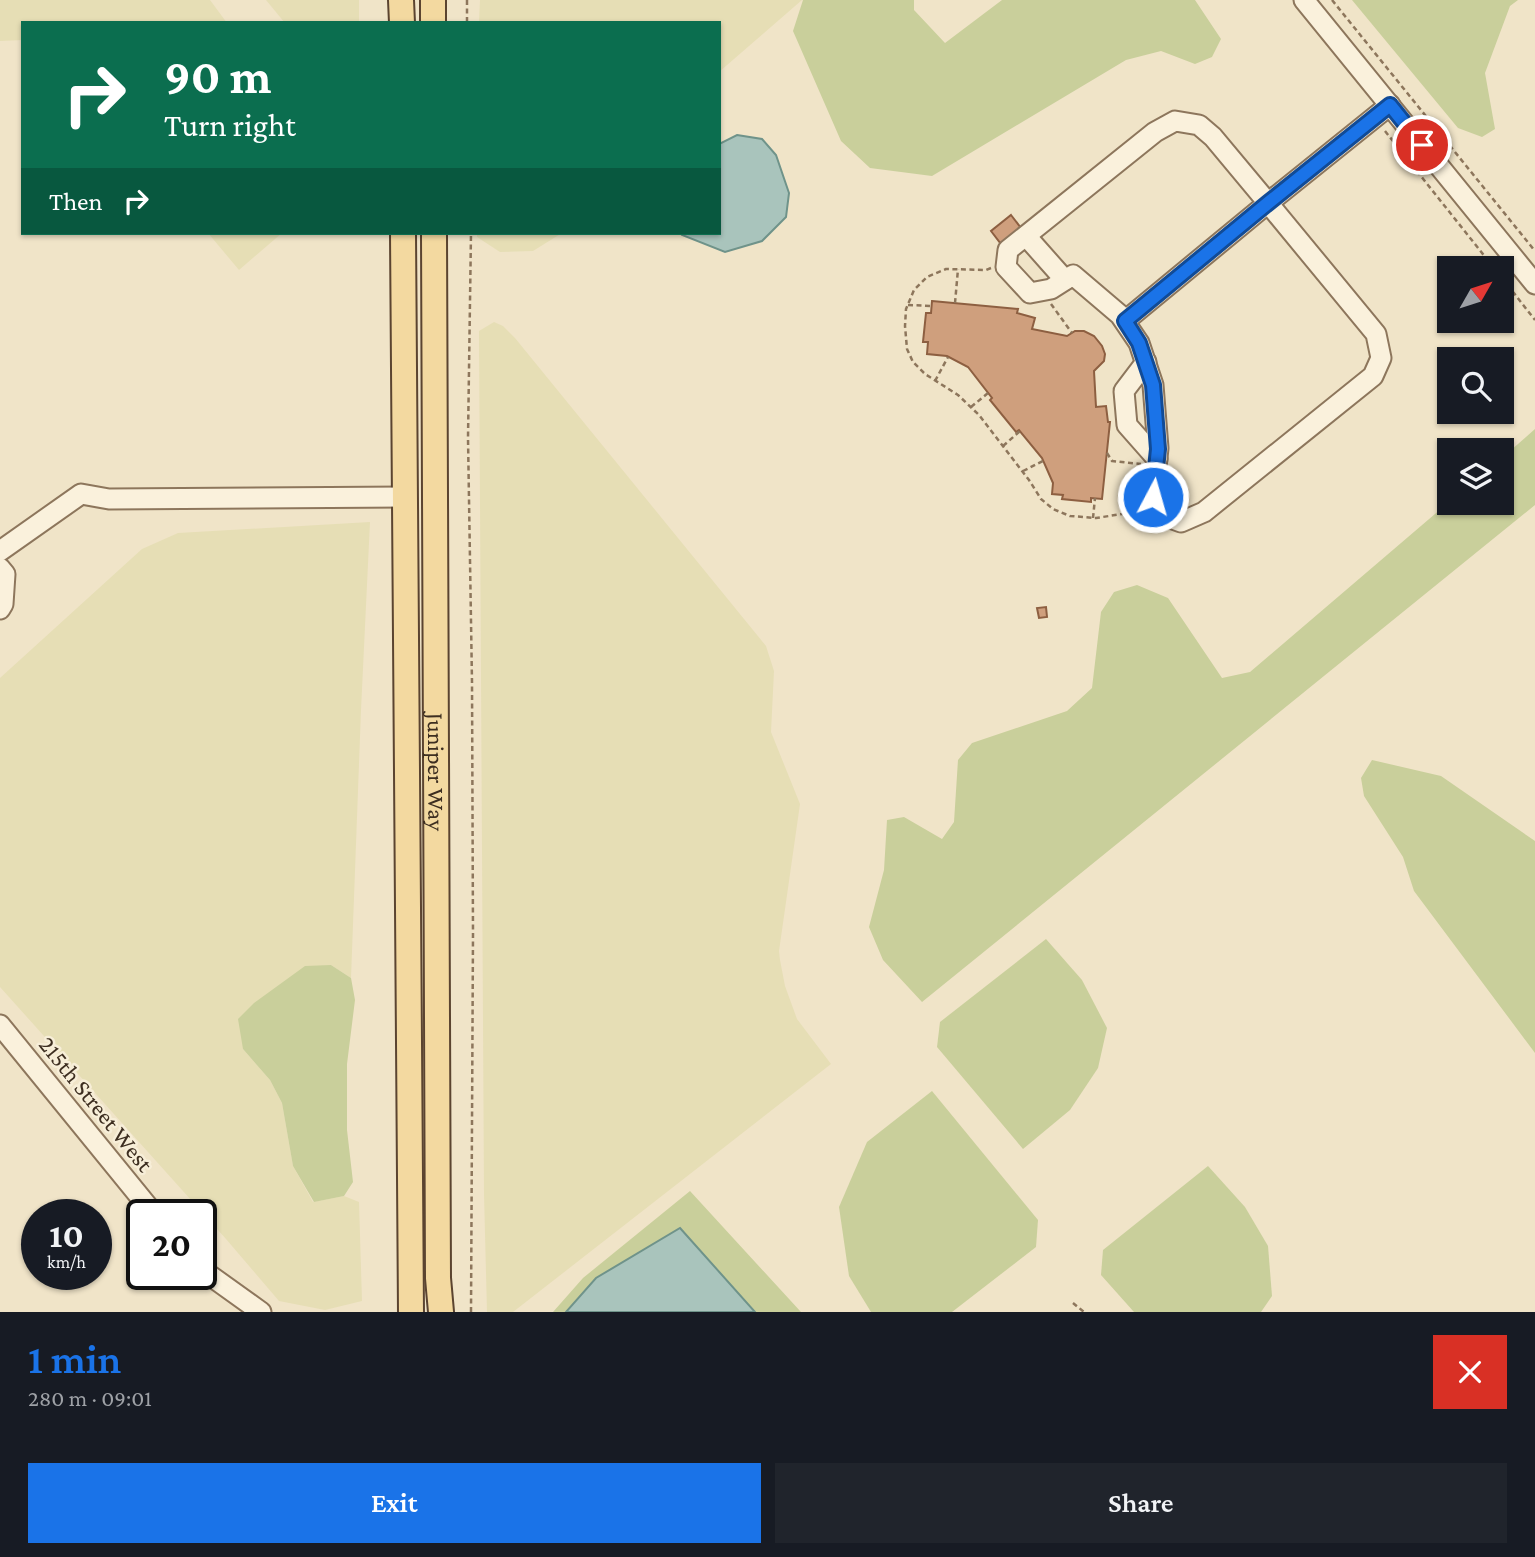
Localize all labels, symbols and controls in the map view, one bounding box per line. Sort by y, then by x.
icon: right [49,49,140,140]
text: 90 m [164,49,271,104]
text: Turn right [164,107,296,143]
pin [1392,115,1452,175]
icon: arrive [1403,126,1441,164]
icon: right [117,182,155,220]
text: Then [49,187,103,216]
north arrow [1437,256,1514,332]
map controls [1437,256,1514,515]
button: search [1437,347,1514,424]
button: layers [1437,438,1514,515]
position arrow [1116,460,1190,534]
street label: Juniper Way [423,711,450,832]
street label: 215th Street West [34,1031,160,1177]
speed limit sign: 20 [126,1199,217,1290]
text: 10 [49,1216,84,1255]
text: km/h [47,1252,86,1272]
text: 1 min [28,1335,121,1382]
button: close [1433,1335,1507,1409]
text: 280 m · 09:01 [28,1385,152,1411]
button: Exit [28,1463,761,1543]
button: Share [775,1463,1507,1543]

